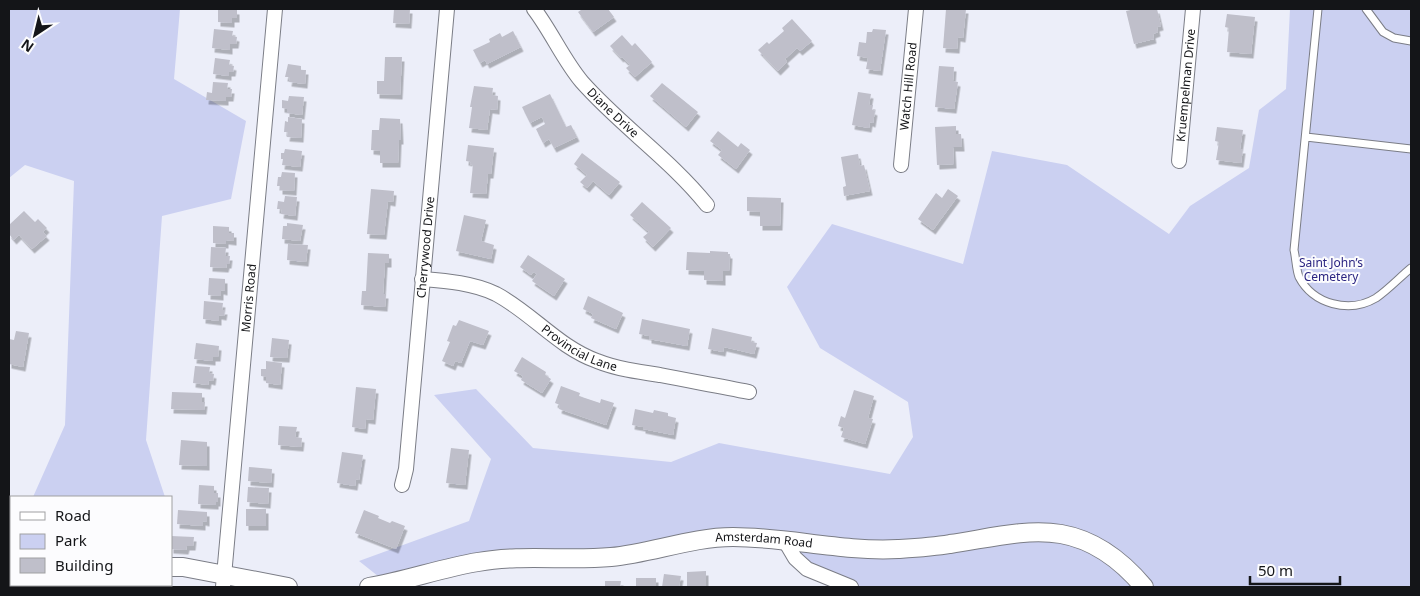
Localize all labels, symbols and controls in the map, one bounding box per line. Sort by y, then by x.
north arrow [10,10,60,60]
street label: Kruempelman Drive [1172,28,1199,143]
text: N [17,35,37,57]
street label: Watch Hill Road [895,41,921,131]
street label: Diane Drive [583,84,643,141]
street label: Cherrywood Drive [412,196,438,299]
park label: Saint John’s Cemetery [1299,254,1363,285]
street label: Morris Road [237,263,260,333]
street label: Provincial Lane [538,320,619,375]
legend [10,496,172,586]
text: Road [55,505,91,525]
street label: Amsterdam Road [714,528,814,552]
text: Park [55,530,87,550]
scale bar [1250,554,1340,586]
text: Building [55,555,113,575]
text: 50 m [1258,560,1293,580]

